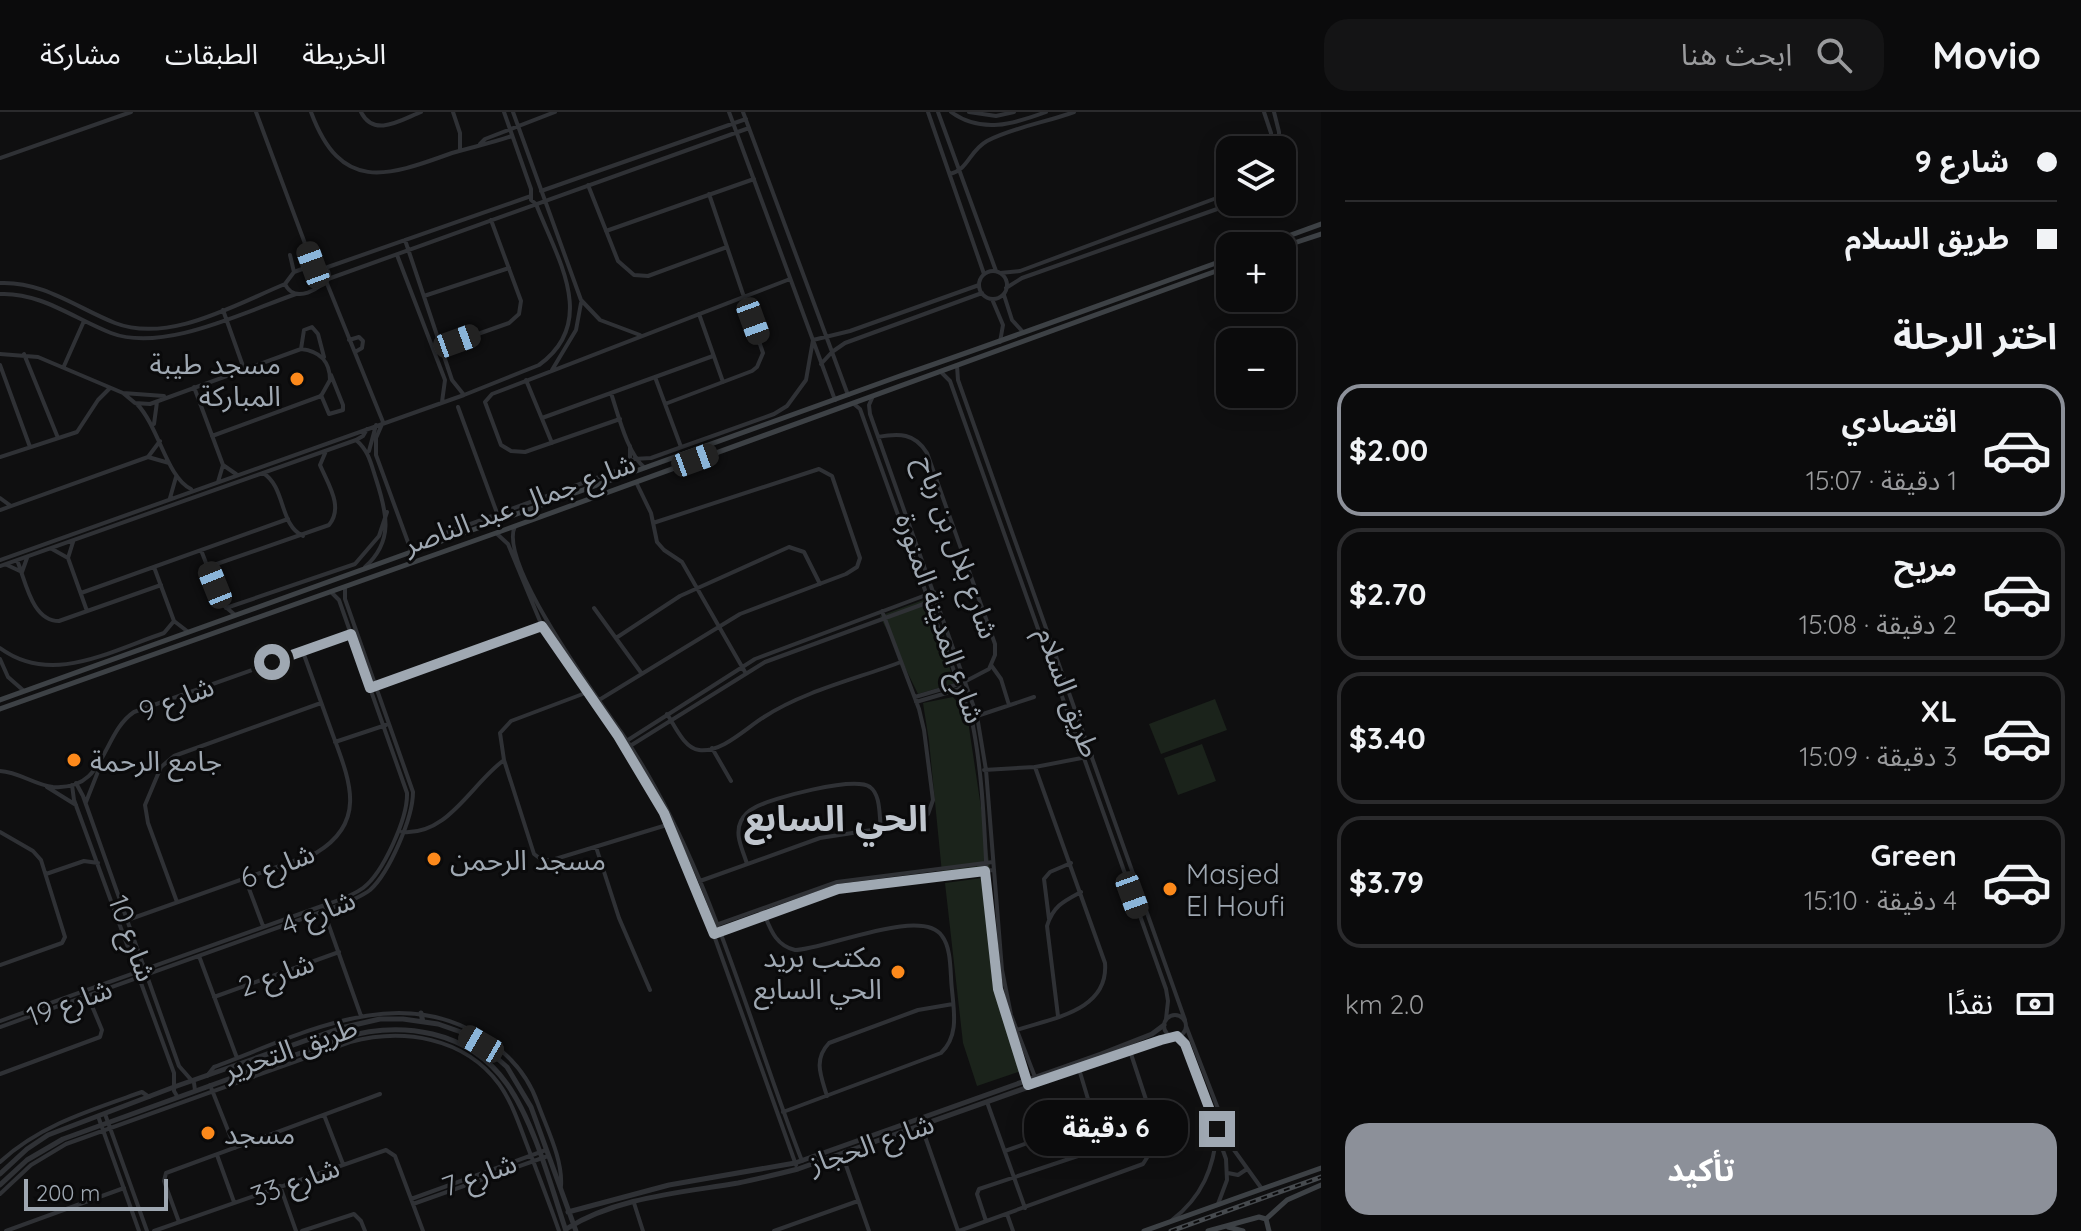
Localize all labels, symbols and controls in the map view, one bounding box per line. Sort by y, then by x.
search box [1324,19,1884,91]
text: Movio [1932,31,2041,79]
icon: search [1812,33,1856,77]
text: ابحث هنا [1681,35,1792,73]
text: مشاركة [40,36,121,71]
text: الطبقات [165,36,258,71]
text: الخريطة [302,36,386,71]
map controls [1216,136,1296,408]
button: layers [1216,136,1296,216]
text: شارع 9 [1915,142,2009,180]
text: طريق السلام [1845,219,2009,257]
button: + [1216,232,1296,312]
car [294,238,332,292]
car [734,294,772,348]
text: اختر الرحلة [1893,313,2057,358]
car [430,322,484,360]
button: − [1216,328,1296,408]
place label: مسجد طيبة المباركة [150,346,281,413]
marker: مسجد طيبة المباركة [288,370,306,388]
text: اقتصادي [1842,402,1957,440]
icon: car [1981,414,2053,486]
text: $2.00 [1349,431,1428,469]
car [668,441,722,479]
street label: شارع جمال عبد الناصر [397,445,641,565]
street label: شارع بلال بن رباح [905,451,1007,645]
text: 1 دقيقة · 15:07 [1806,464,1957,497]
street label: شارع المدينة المنورة [885,508,993,729]
text: مريح [1894,546,1957,584]
car [195,558,235,612]
icon: car [1981,558,2053,630]
text: $2.70 [1349,575,1426,613]
text: 2 دقيقة · 15:08 [1799,608,1957,641]
street label: طريق السلام [1026,622,1109,763]
route start [254,644,290,680]
street label: شارع 9 [133,668,220,732]
text: XL [1920,692,1957,730]
icon: car [1981,702,2053,774]
text: $3.40 [1349,719,1426,757]
text: 3 دقيقة · 15:09 [1799,740,1957,773]
place label: جامع الرحمة [90,743,222,782]
marker: جامع الرحمة [65,751,83,769]
district label: الحي السابع [744,795,928,847]
street label: شارع 6 [235,835,321,899]
text: Green [1870,836,1957,874]
place label: مسجد الرحمن [450,842,606,877]
icon: car [1981,846,2053,918]
marker: مسجد الرحمن [425,850,443,868]
place label: Masjed El Houfi [1186,856,1285,923]
text: $3.79 [1349,863,1424,901]
car [1113,868,1151,922]
marker: Masjed El Houfi [1161,880,1179,898]
street label: شارع 4 [276,881,362,946]
text: 4 دقيقة · 15:10 [1804,884,1957,917]
street label: شارع 10 [98,890,165,987]
place label: مكتب بريد الحي السابع [754,939,882,1010]
street label: شارع 2 [233,944,320,1007]
marker: مكتب بريد الحي السابع [889,963,907,981]
street label: شارع 19 [22,970,118,1037]
icon: cash [2013,982,2057,1026]
text: نقدًا [1947,984,1993,1022]
text: 2.0 km [1345,988,1424,1021]
street label: طريق التحرير [217,1009,362,1089]
car [454,1022,508,1066]
callout: 6 دقيقة [1025,1101,1189,1157]
street label: شارع الحجاز [803,1105,940,1185]
text: 6 دقيقة [1062,1111,1150,1144]
route end [1199,1111,1235,1147]
place label: مسجد [224,1116,295,1151]
button: تأكيد [1345,1123,2057,1215]
marker: مسجد [199,1124,217,1142]
street label: شارع 7 [437,1144,522,1207]
street label: شارع 33 [246,1149,345,1217]
scale bar [24,1175,168,1211]
text: 200 m [36,1179,100,1207]

